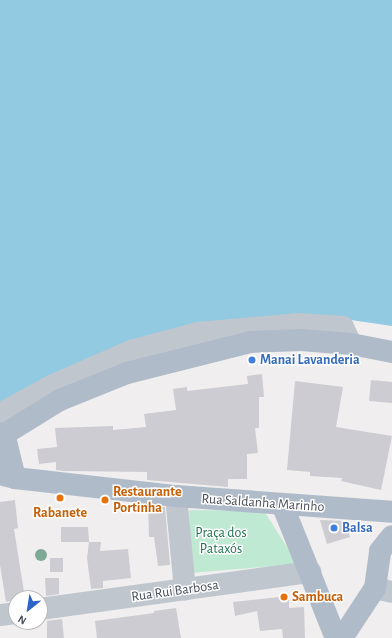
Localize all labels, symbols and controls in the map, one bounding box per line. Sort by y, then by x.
place label: Manai Lavanderia [260,352,360,368]
marker: Manai Lavanderia [247,355,257,365]
place label: Restaurante Portinha [113,484,182,516]
street label: Rua Saldanha Marinho [201,490,325,516]
marker: Rabanete [55,493,65,503]
marker: Restaurante Portinha [100,495,110,505]
place label: Rabanete [33,505,87,521]
place label: Balsa [342,520,373,536]
marker: Balsa [329,523,339,533]
park label: Praça dos Pataxós [195,525,247,558]
street label: Rua Rui Barbosa [130,577,220,605]
place label: Sambuca [292,589,343,605]
north arrow [8,590,48,630]
marker: Sambuca [279,592,289,602]
text: N [16,613,28,627]

